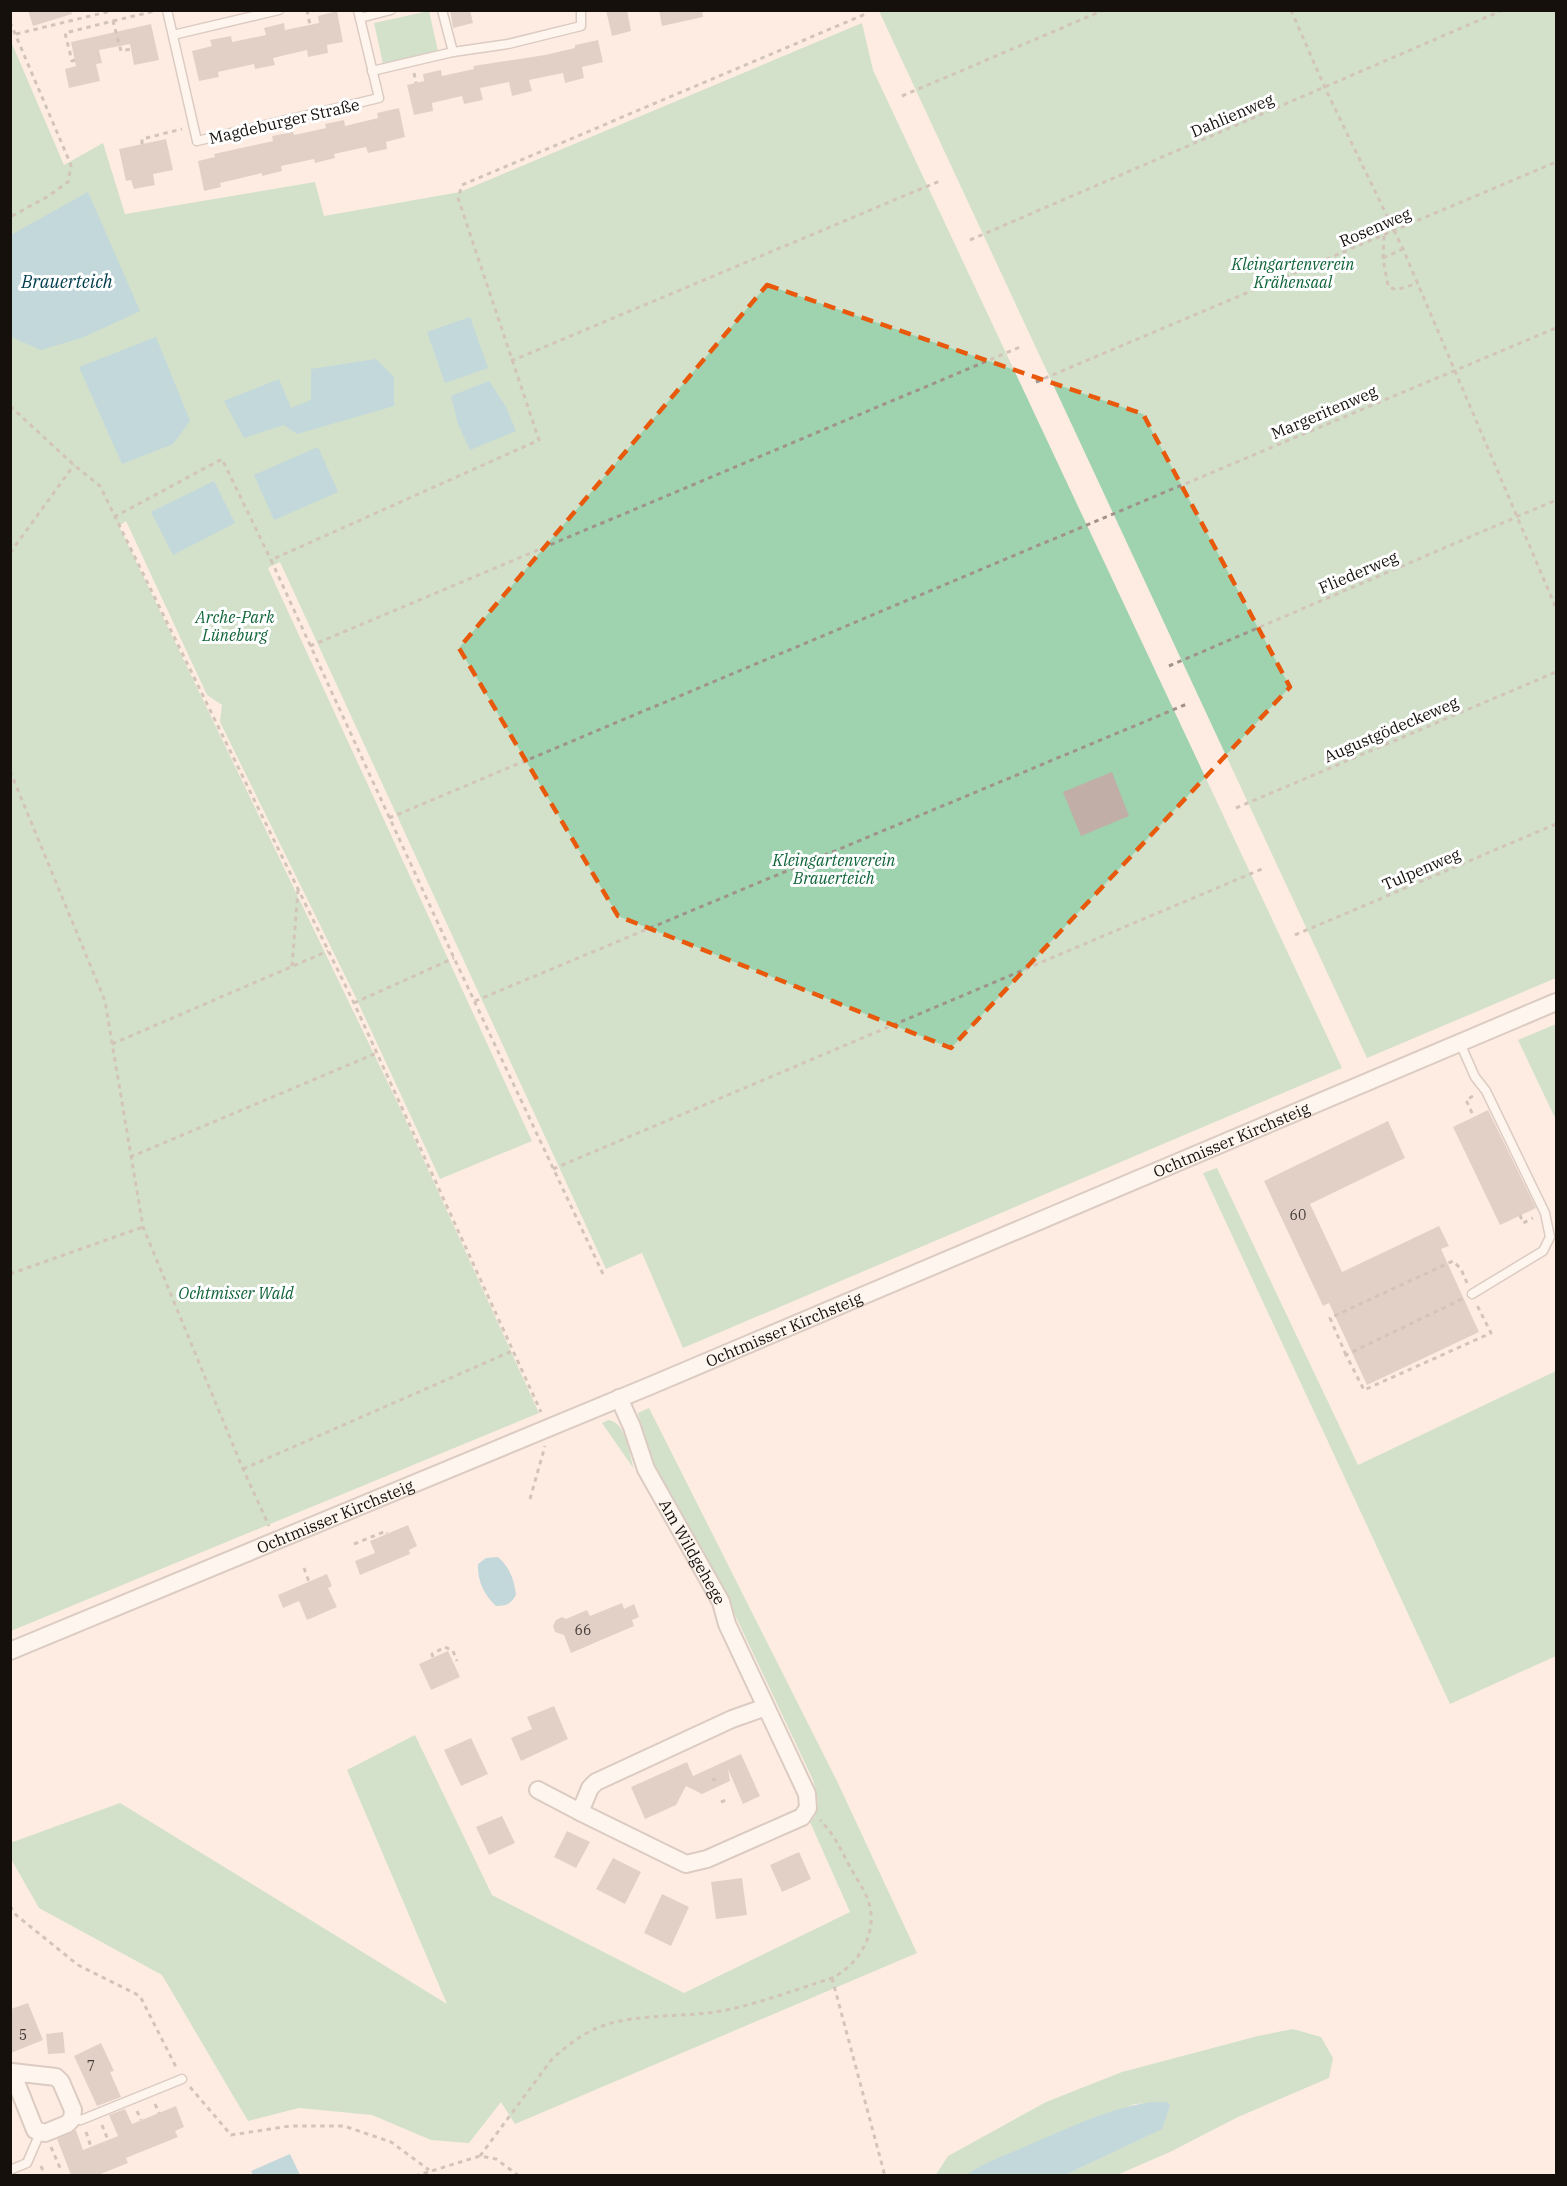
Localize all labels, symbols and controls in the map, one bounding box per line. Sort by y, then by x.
street label: Dahlienweg [1188,88,1277,141]
street label: Magdeburger Straße [207,94,361,148]
street label: Rosenweg [1336,203,1414,251]
park label: Kleingartenverein Krähensaal [1231,254,1354,292]
water label: Brauerteich [20,270,113,293]
street label: Margeritenweg [1268,381,1380,443]
street label: Fliederweg [1315,546,1401,598]
park label: Arche-Park Lüneburg [194,607,275,645]
street label: Augustgödeckeweg [1321,692,1461,766]
street label: Tulpenweg [1379,843,1463,894]
park label: Kleingartenverein Brauerteich [772,850,895,888]
street label: Ochtmisser Kirchsteig [1150,1098,1313,1182]
house number: 60 [1290,1206,1306,1224]
park label: Ochtmisser Wald [178,1283,294,1303]
street label: Ochtmisser Kirchsteig [702,1287,865,1371]
street label: Ochtmisser Kirchsteig [254,1475,417,1558]
street label: Am Wildgehege [655,1496,730,1608]
house number: 66 [575,1621,591,1639]
house number: 5 [19,2026,27,2044]
house number: 7 [87,2057,95,2075]

